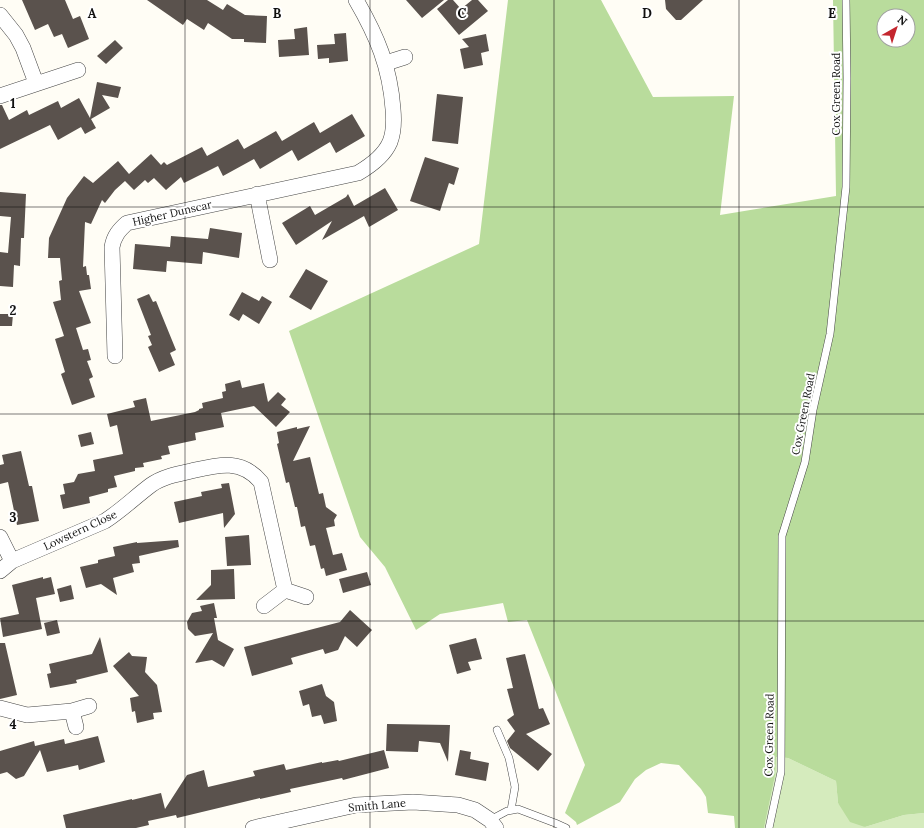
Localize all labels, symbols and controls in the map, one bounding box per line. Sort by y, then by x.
text: A [88,5,97,22]
text: B [273,5,282,22]
text: C [458,5,467,22]
text: D [642,5,652,22]
text: E [828,5,836,22]
north arrow [876,8,916,48]
text: N [895,12,910,29]
street label: Cox Green Road [829,52,843,135]
text: 1 [10,95,16,112]
street label: Higher Dunscar [131,197,213,229]
text: 2 [10,302,17,319]
street label: Cox Green Road [788,372,818,456]
street label: Lowstern Close [41,507,119,553]
text: 3 [9,509,17,526]
street label: Cox Green Road [761,693,777,777]
text: 4 [9,716,17,733]
street label: Smith Lane [348,795,406,814]

